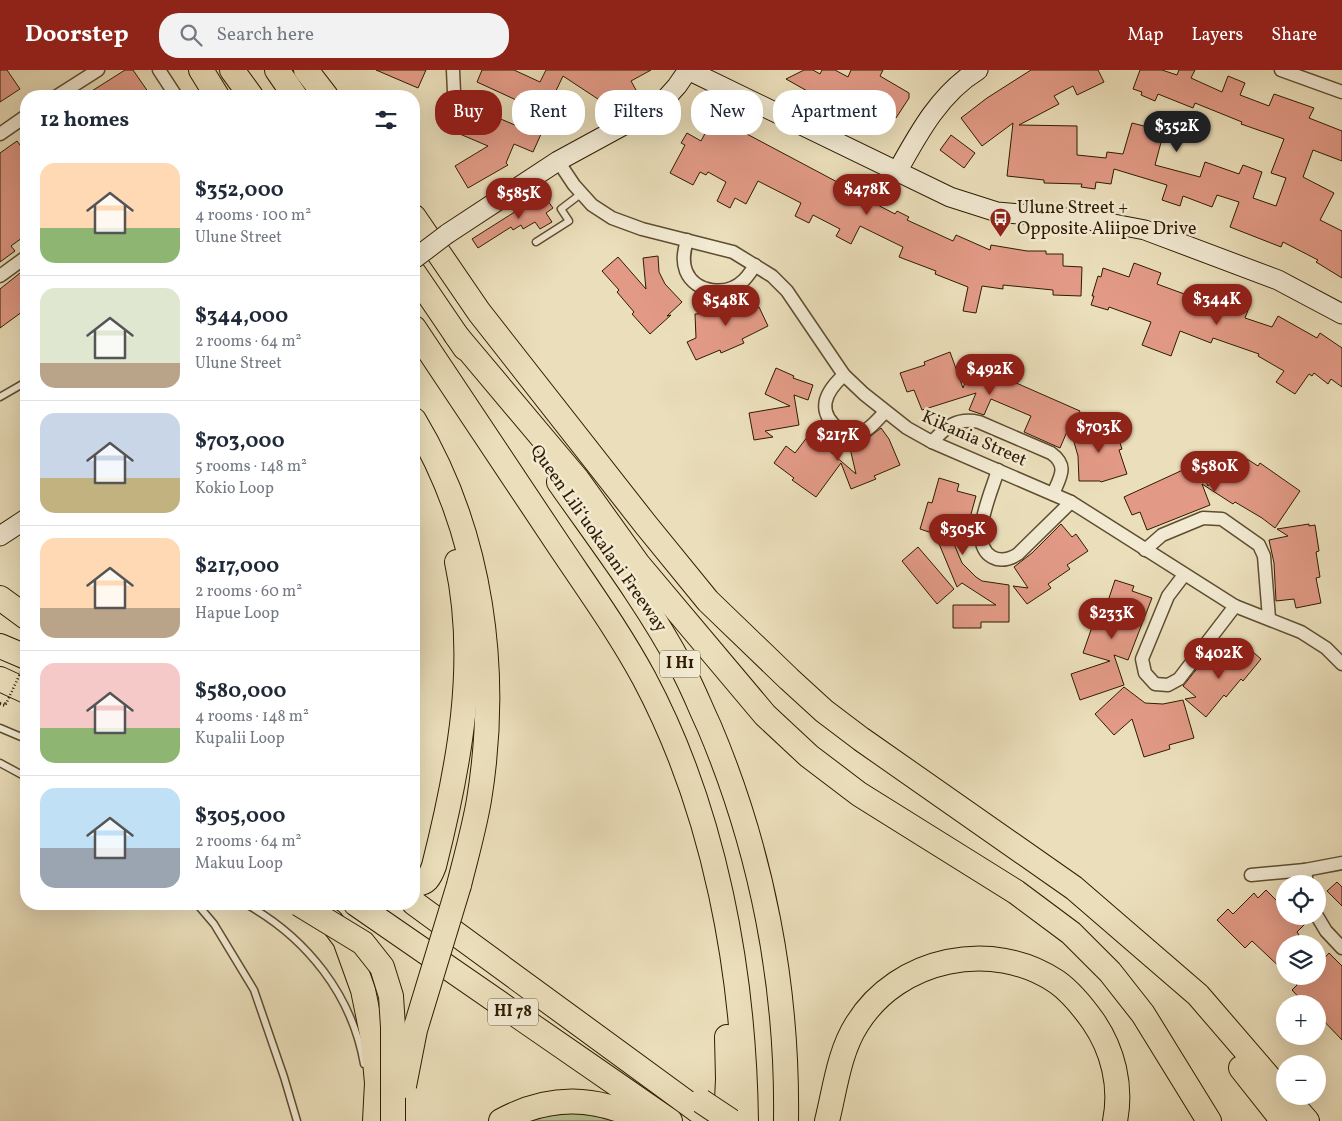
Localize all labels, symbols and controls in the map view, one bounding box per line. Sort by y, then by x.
search box [159,13,509,58]
text: Doorstep [25,18,129,52]
icon: search [177,21,205,49]
text: Search here [217,22,314,48]
text: Map [1127,23,1163,48]
text: Layers [1191,23,1243,48]
text: Share [1271,23,1317,48]
chip: Buy [435,90,502,135]
chip: Rent [512,90,585,135]
chip: Filters [595,90,681,135]
chip: New [691,90,763,135]
chip: Apartment [773,90,896,135]
text: 12 homes [40,106,129,135]
icon: filters [372,106,400,134]
pin: $352K [1142,111,1212,153]
text: $352K [1155,116,1199,138]
pin: $478K [832,174,902,216]
text: $352,000 [195,176,284,205]
pin: $585K [484,178,554,220]
text: $478K [844,179,890,201]
icon: home [80,183,140,243]
text: $585K [497,183,541,205]
place label: Ulune Street + Opposite Aliipoe Drive [1017,196,1197,242]
text: 4 rooms · 100 m² [195,205,311,227]
bus stop icon: Ulune Street + Opposite Aliipoe Drive [989,206,1013,237]
text: Ulune Street [195,227,282,249]
pin: $548K [691,284,761,327]
pin: $344K [1182,284,1252,326]
text: $344K [1193,289,1241,311]
text: $548K [703,290,749,312]
text: $344,000 [195,302,288,331]
icon: home [80,308,140,368]
text: 2 rooms · 64 m² [195,331,302,353]
text: Ulune Street [195,353,282,375]
pin: $492K [955,354,1025,396]
text: $492K [967,359,1013,381]
street label: Kikania Street [918,405,1030,473]
pin: $703K [1064,412,1134,454]
text: $703K [1076,417,1122,439]
pin: $217K [803,420,873,462]
text: $217K [817,425,859,447]
text: $703,000 [195,427,285,456]
icon: home [80,433,140,493]
street label: Queen Liliʻuokalani Freeway [523,440,673,638]
pin: $580K [1180,450,1250,493]
text: 5 rooms · 148 m² [195,456,307,478]
text: $580K [1192,456,1238,478]
text: Kokio Loop [195,478,274,500]
pin: $305K [928,514,998,556]
text: $305K [940,519,986,541]
text: $217,000 [195,552,279,581]
icon: home [80,558,140,618]
text: 2 rooms · 60 m² [195,581,302,603]
pin: $233K [1077,598,1147,640]
text: Hapue Loop [195,603,279,625]
text: $233K [1090,603,1134,625]
pin: $402K [1184,638,1254,680]
text: $402K [1195,643,1243,665]
road number: I H1 [660,650,700,678]
text: $580,000 [195,677,286,706]
icon: home [80,683,140,743]
text: 4 rooms · 148 m² [195,706,309,728]
text: Kupalii Loop [195,728,285,750]
text: $305,000 [195,802,285,831]
icon: home [80,808,140,868]
text: 2 rooms · 64 m² [195,831,302,853]
text: Makuu Loop [195,853,283,875]
map controls [1276,875,1326,1105]
button: locate [1276,875,1326,925]
button: layers [1276,935,1326,985]
button: + [1276,995,1326,1045]
road number: HI 78 [488,999,538,1026]
button: − [1276,1055,1326,1105]

